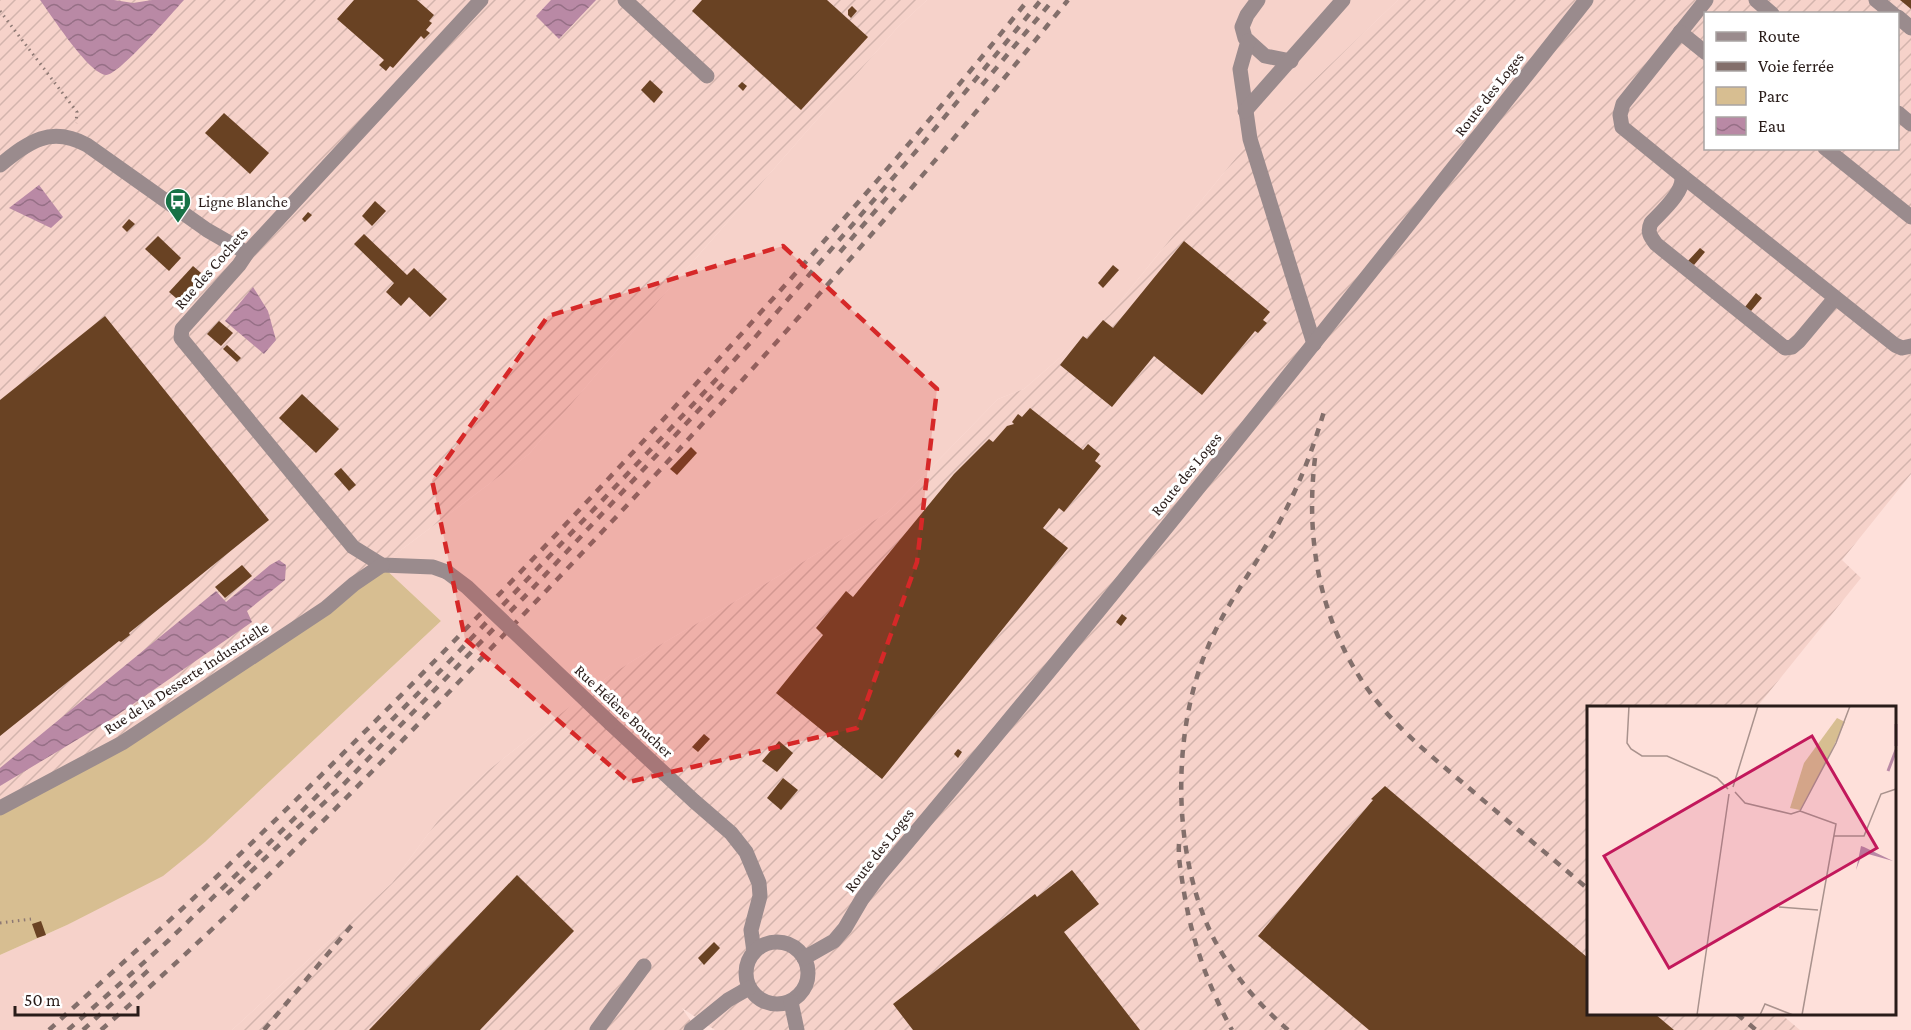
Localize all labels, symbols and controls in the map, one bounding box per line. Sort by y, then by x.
legend [1704,12,1899,150]
text: Route [1758,26,1800,46]
street label: Route des Loges [1451,49,1528,140]
text: Voie ferrée [1758,56,1834,76]
text: Parc [1758,86,1789,106]
text: Eau [1758,116,1786,136]
bus stop icon: Ligne Blanche [163,186,193,224]
place label: Ligne Blanche [198,193,288,211]
street label: Rue des Cochets [171,224,251,312]
street label: Route des Loges [1147,429,1225,520]
street label: Rue de la Desserte Industrielle [101,618,271,738]
street label: Rue Hélène Boucher [572,661,677,761]
inset map [1587,706,1896,1015]
street label: Route des Loges [841,805,918,896]
scale bar [15,979,138,1017]
text: 50 m [24,990,61,1010]

